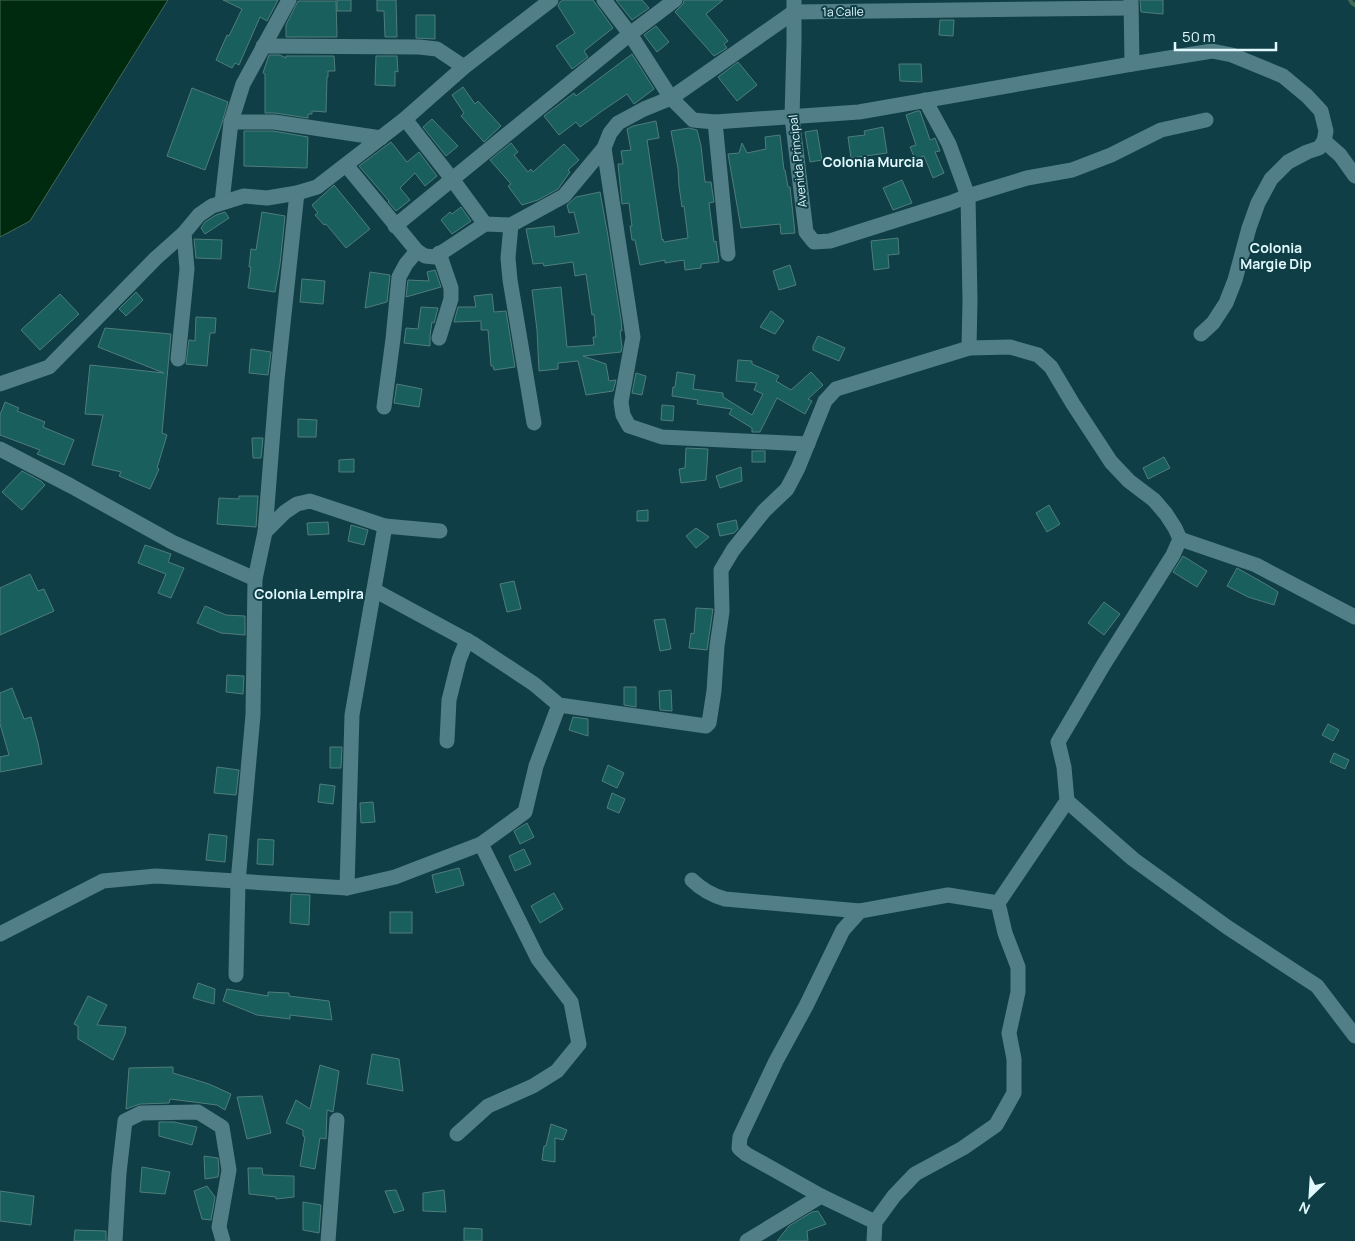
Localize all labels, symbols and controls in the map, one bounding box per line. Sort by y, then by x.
street label: 1a Calle [822,3,864,20]
scale bar [1175,20,1276,52]
text: 50 m [1182,26,1216,47]
street label: Avenida Principal [784,114,811,208]
district label: Colonia Murcia [822,152,924,171]
district label: Colonia Margie Dip [1240,238,1312,273]
district label: Colonia Lempira [254,584,364,603]
north arrow [1285,1171,1335,1221]
text: N [1296,1197,1313,1219]

